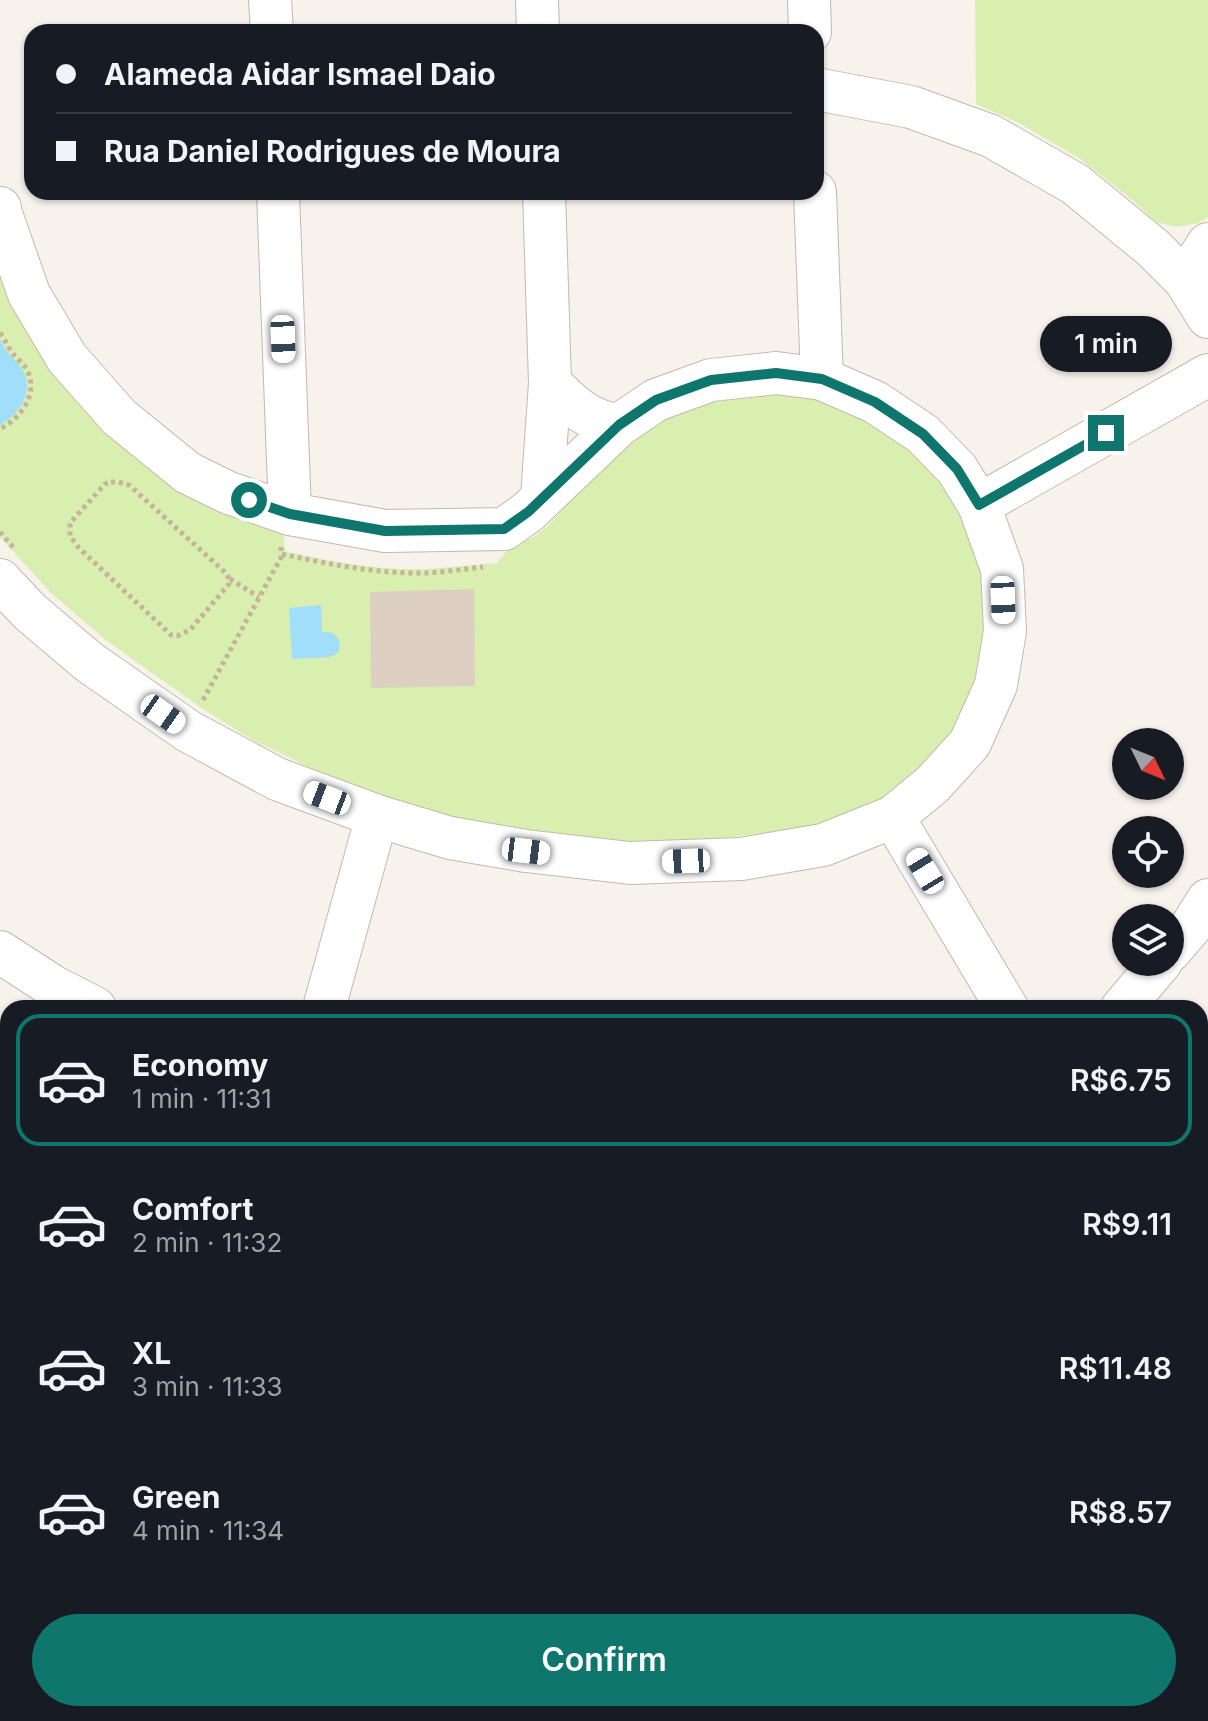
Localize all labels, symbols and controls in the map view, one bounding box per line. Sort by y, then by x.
text: Alameda Aidar Ismael Daio [104,56,496,92]
text: Rua Daniel Rodrigues de Moura [104,133,561,169]
car [270,315,296,363]
callout: 1 min [1040,317,1172,373]
text: 1 min [1074,328,1138,359]
route end [1088,415,1124,451]
route start [231,482,267,518]
car [990,576,1016,624]
car [136,690,190,738]
north arrow [1112,728,1184,800]
map controls [1112,728,1184,976]
car [300,778,354,818]
button: locate [1112,816,1184,888]
car [501,836,551,866]
car [902,844,948,898]
car [662,848,710,874]
button: layers [1112,904,1184,976]
icon: car [36,1044,108,1116]
text: Economy [132,1047,268,1083]
text: R$6.75 [1070,1062,1172,1098]
text: 1 min · 11:31 [132,1083,272,1114]
icon: car [36,1188,108,1260]
text: Comfort [132,1191,253,1227]
text: R$9.11 [1082,1206,1172,1242]
text: 2 min · 11:32 [132,1227,282,1258]
icon: car [36,1332,108,1404]
text: XL [132,1335,171,1371]
text: R$11.48 [1059,1350,1172,1386]
text: 3 min · 11:33 [132,1371,283,1402]
icon: car [36,1476,108,1548]
text: Green [132,1479,220,1515]
text: R$8.57 [1069,1494,1172,1530]
text: 4 min · 11:34 [132,1515,284,1546]
button: Confirm [32,1614,1176,1706]

